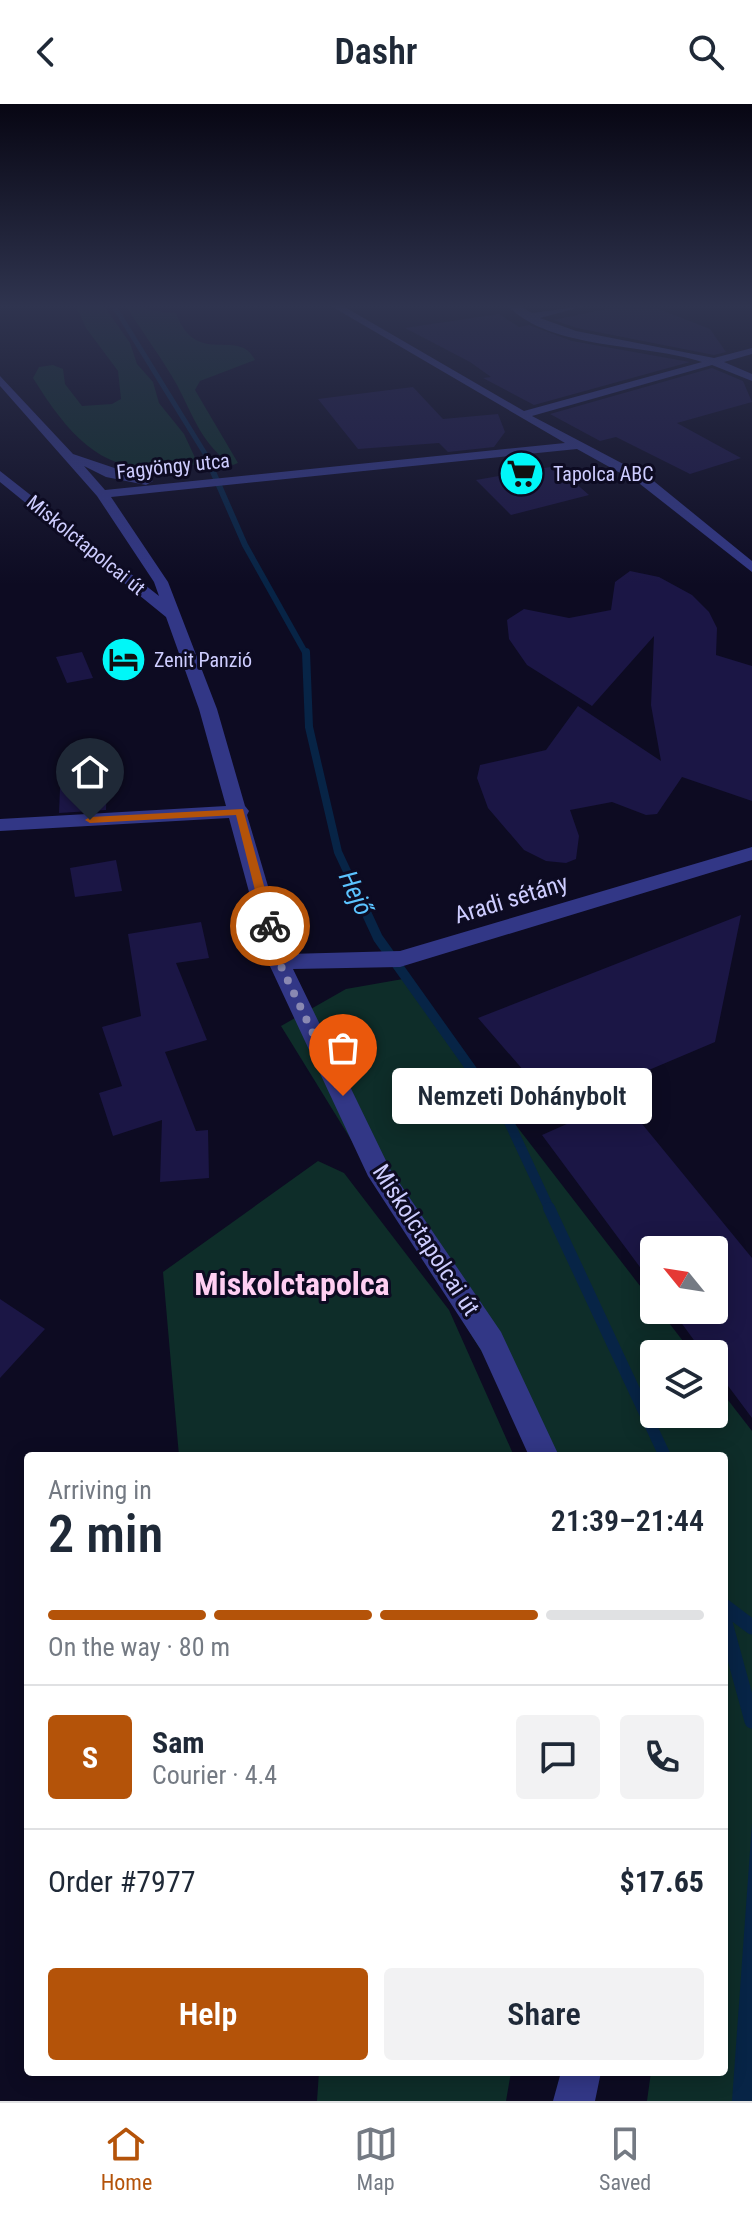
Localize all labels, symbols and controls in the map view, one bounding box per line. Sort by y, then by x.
icon: back [24,30,68,74]
icon: search [684,30,728,74]
text: Dashr [334,31,418,73]
street label: Fagyöngy utca [115,448,231,484]
supermarket icon: Tapolca ABC [498,450,546,498]
place label: Tapolca ABC [553,462,654,486]
street label: Miskolctapolcai út [22,490,150,600]
hotel icon: Zenit Panzió [99,636,147,684]
place label: Zenit Panzió [154,648,252,672]
pin [56,738,124,820]
icon: home [68,750,112,794]
water label: Hejő [333,866,380,921]
street label: Aradi sétány [451,868,571,930]
courier [230,886,310,966]
icon: bike [248,904,292,948]
pin [309,1014,377,1096]
icon: bag [321,1026,365,1070]
callout: Nemzeti Dohánybolt [391,1068,651,1124]
text: Nemzeti Dohánybolt [418,1081,626,1111]
street label: Miskolctapolcai út [367,1159,485,1321]
north arrow [640,1236,728,1324]
map controls [640,1236,728,1428]
district label: Miskolctapolca [194,1265,390,1303]
button: layers [640,1340,728,1428]
text: Arriving in [48,1475,152,1505]
text: 21:39–21:44 [551,1503,704,1538]
text: 2 min [48,1504,163,1565]
text: On the way · 80 m [48,1632,230,1662]
button: chat [516,1715,600,1799]
button: phone [620,1715,704,1799]
text: Sam [152,1725,205,1760]
text: S [82,1740,98,1775]
text: Courier · 4.4 [152,1760,277,1790]
text: Order #7977 [48,1864,196,1899]
text: $17.65 [619,1864,704,1899]
button: Help [48,1968,368,2060]
button: Share [384,1968,704,2060]
tab: Home [101,2122,152,2195]
tab: Map [354,2122,398,2195]
tab: Saved [599,2122,651,2195]

